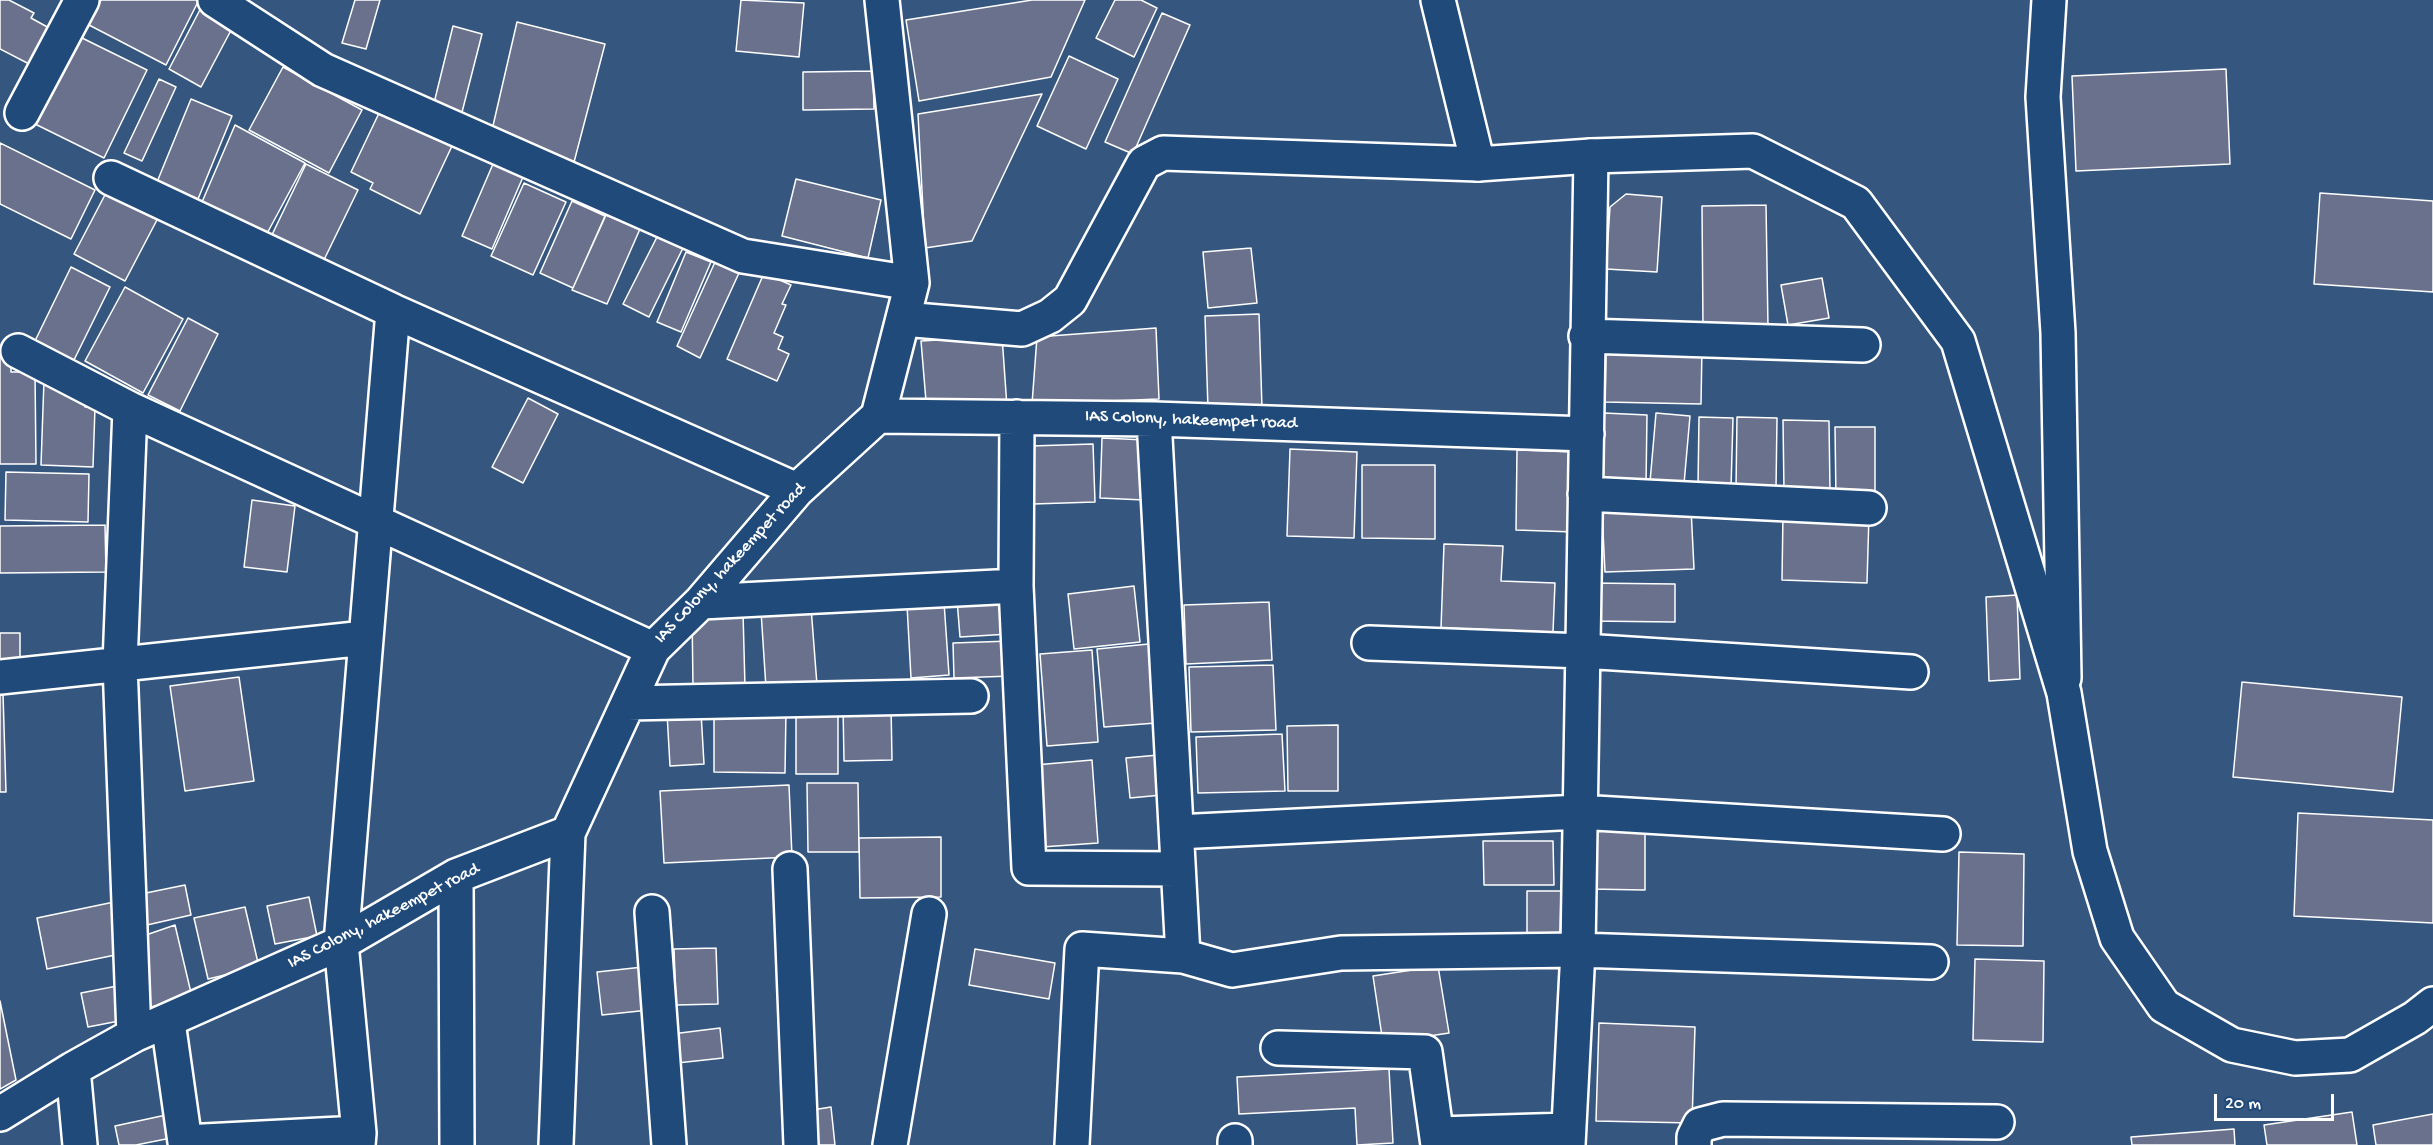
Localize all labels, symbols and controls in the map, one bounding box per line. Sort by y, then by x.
street label: IAS Colony, hakeempet road [1085,407,1297,435]
street label: IAS Colony, hakeempet road [651,479,811,649]
street label: IAS Colony, hakeempet road [284,859,484,975]
scale bar [2217,1082,2337,1120]
text: 20 m [2225,1094,2261,1115]

